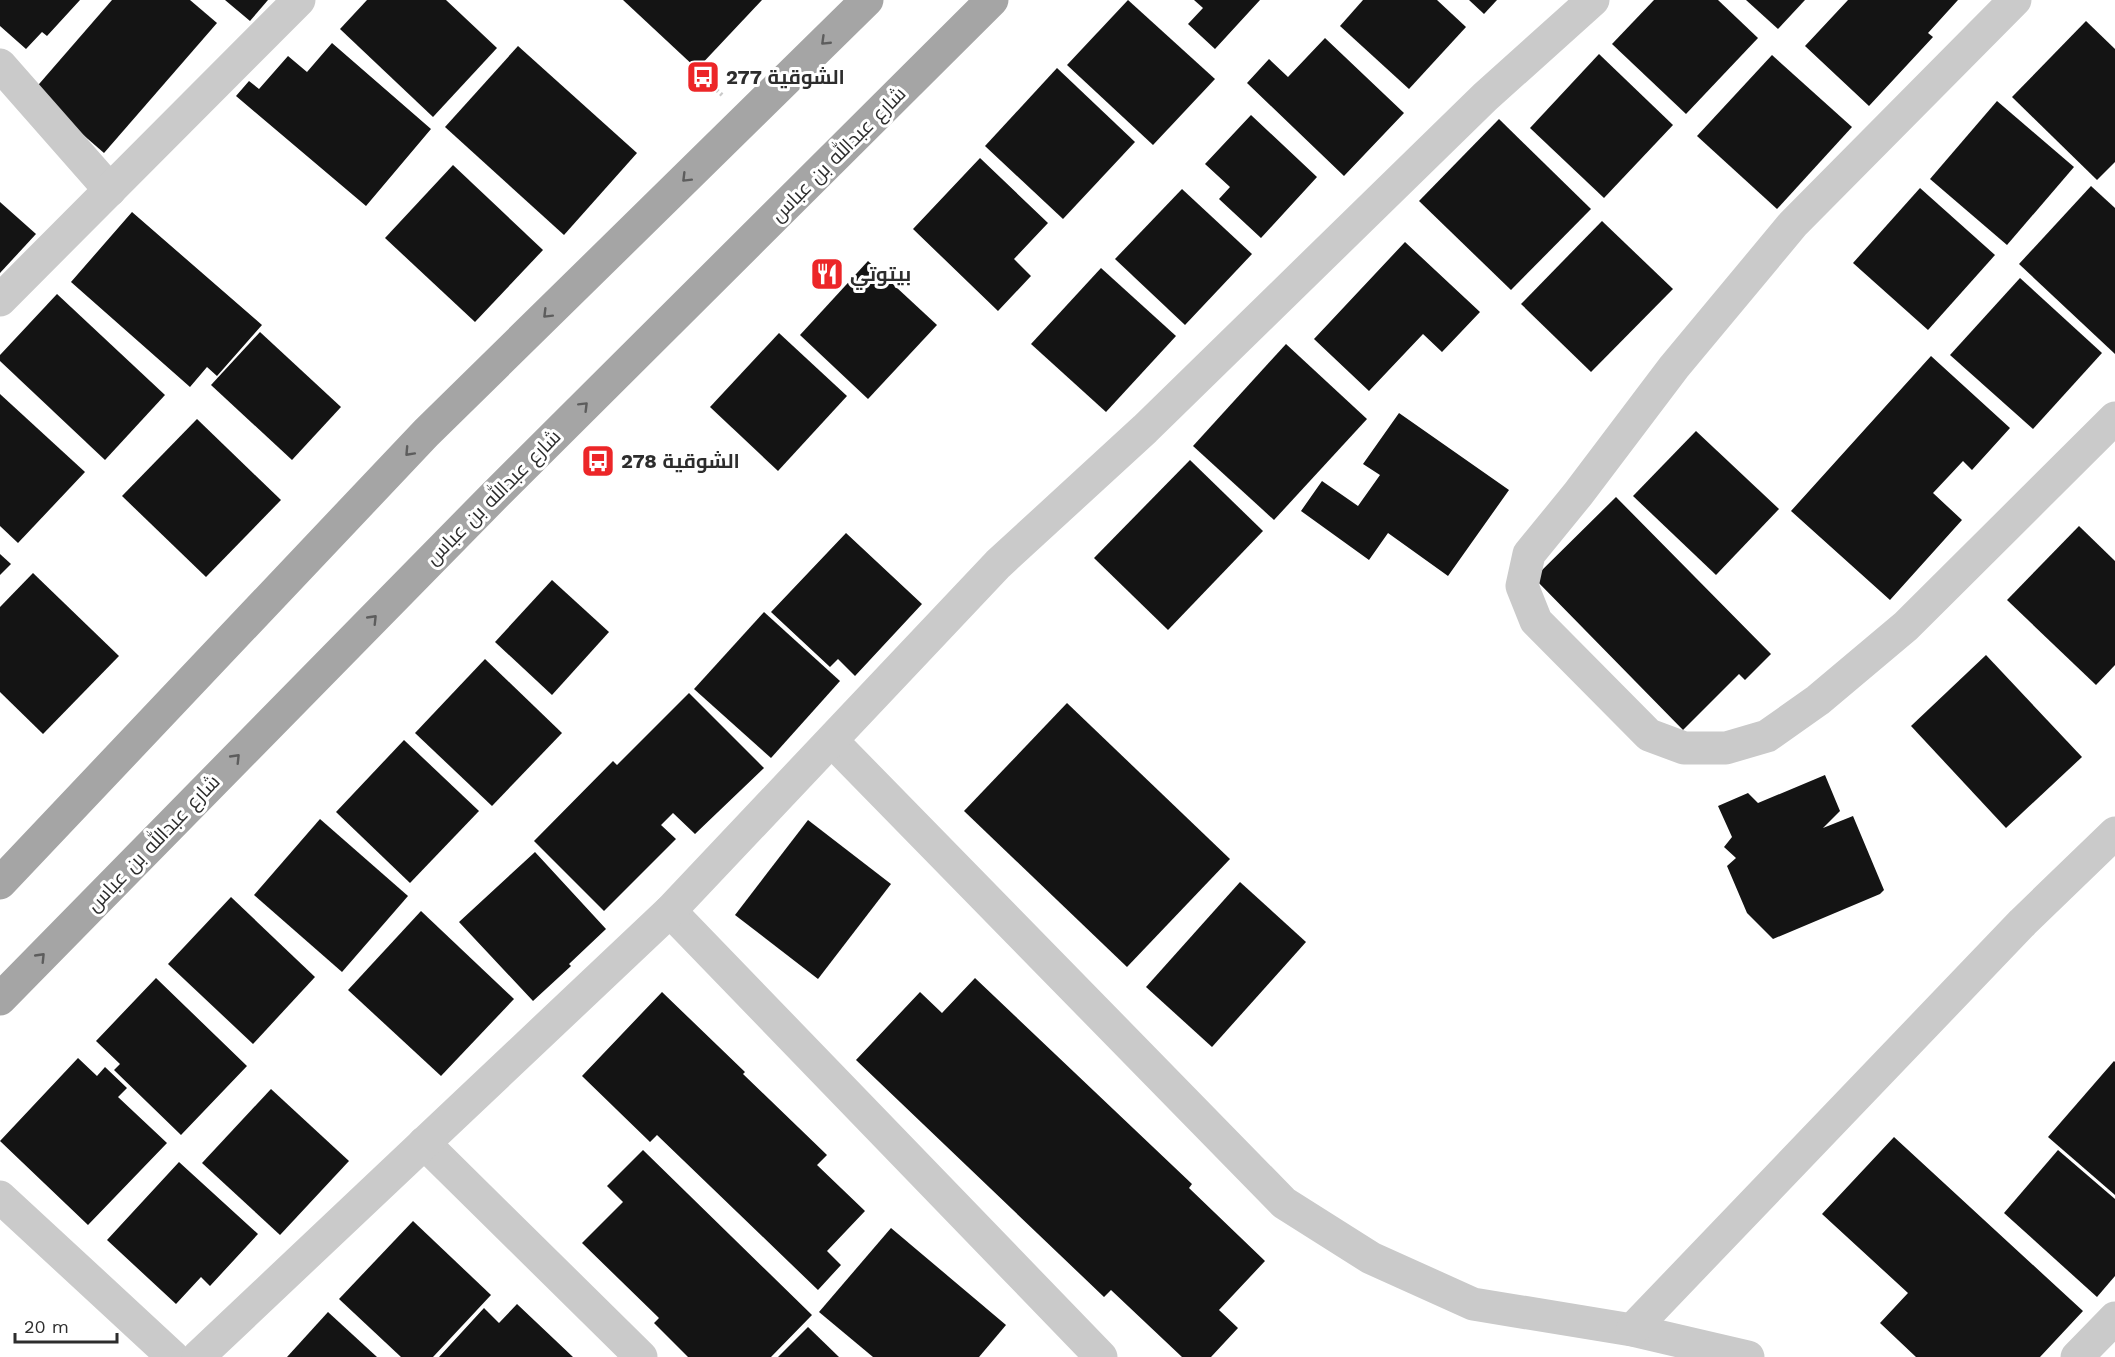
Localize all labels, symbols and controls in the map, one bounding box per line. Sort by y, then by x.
one-way arrow [822,34,832,45]
bus stop icon: الشوقية 277 [685,59,721,95]
place label: الشوقية 277 [726,65,845,89]
street label: شارع عبدالله بن عباس [765,81,912,228]
one-way arrow [683,170,694,181]
restaurant icon: بيتوتي [809,256,845,292]
place label: بيتوتي [850,262,911,290]
one-way arrow [544,307,555,318]
one-way arrow [576,402,587,413]
street label: شارع عبدالله بن عباس [420,424,567,571]
bus stop icon: الشوقية 278 [580,443,616,479]
one-way arrow [405,444,416,455]
place label: الشوقية 278 [621,449,740,473]
one-way arrow [366,616,377,626]
one-way arrow [229,755,240,766]
street label: شارع عبدالله بن عباس [81,769,226,918]
one-way arrow [34,954,45,964]
scale bar [15,1306,117,1344]
text: 20 m [24,1316,69,1337]

